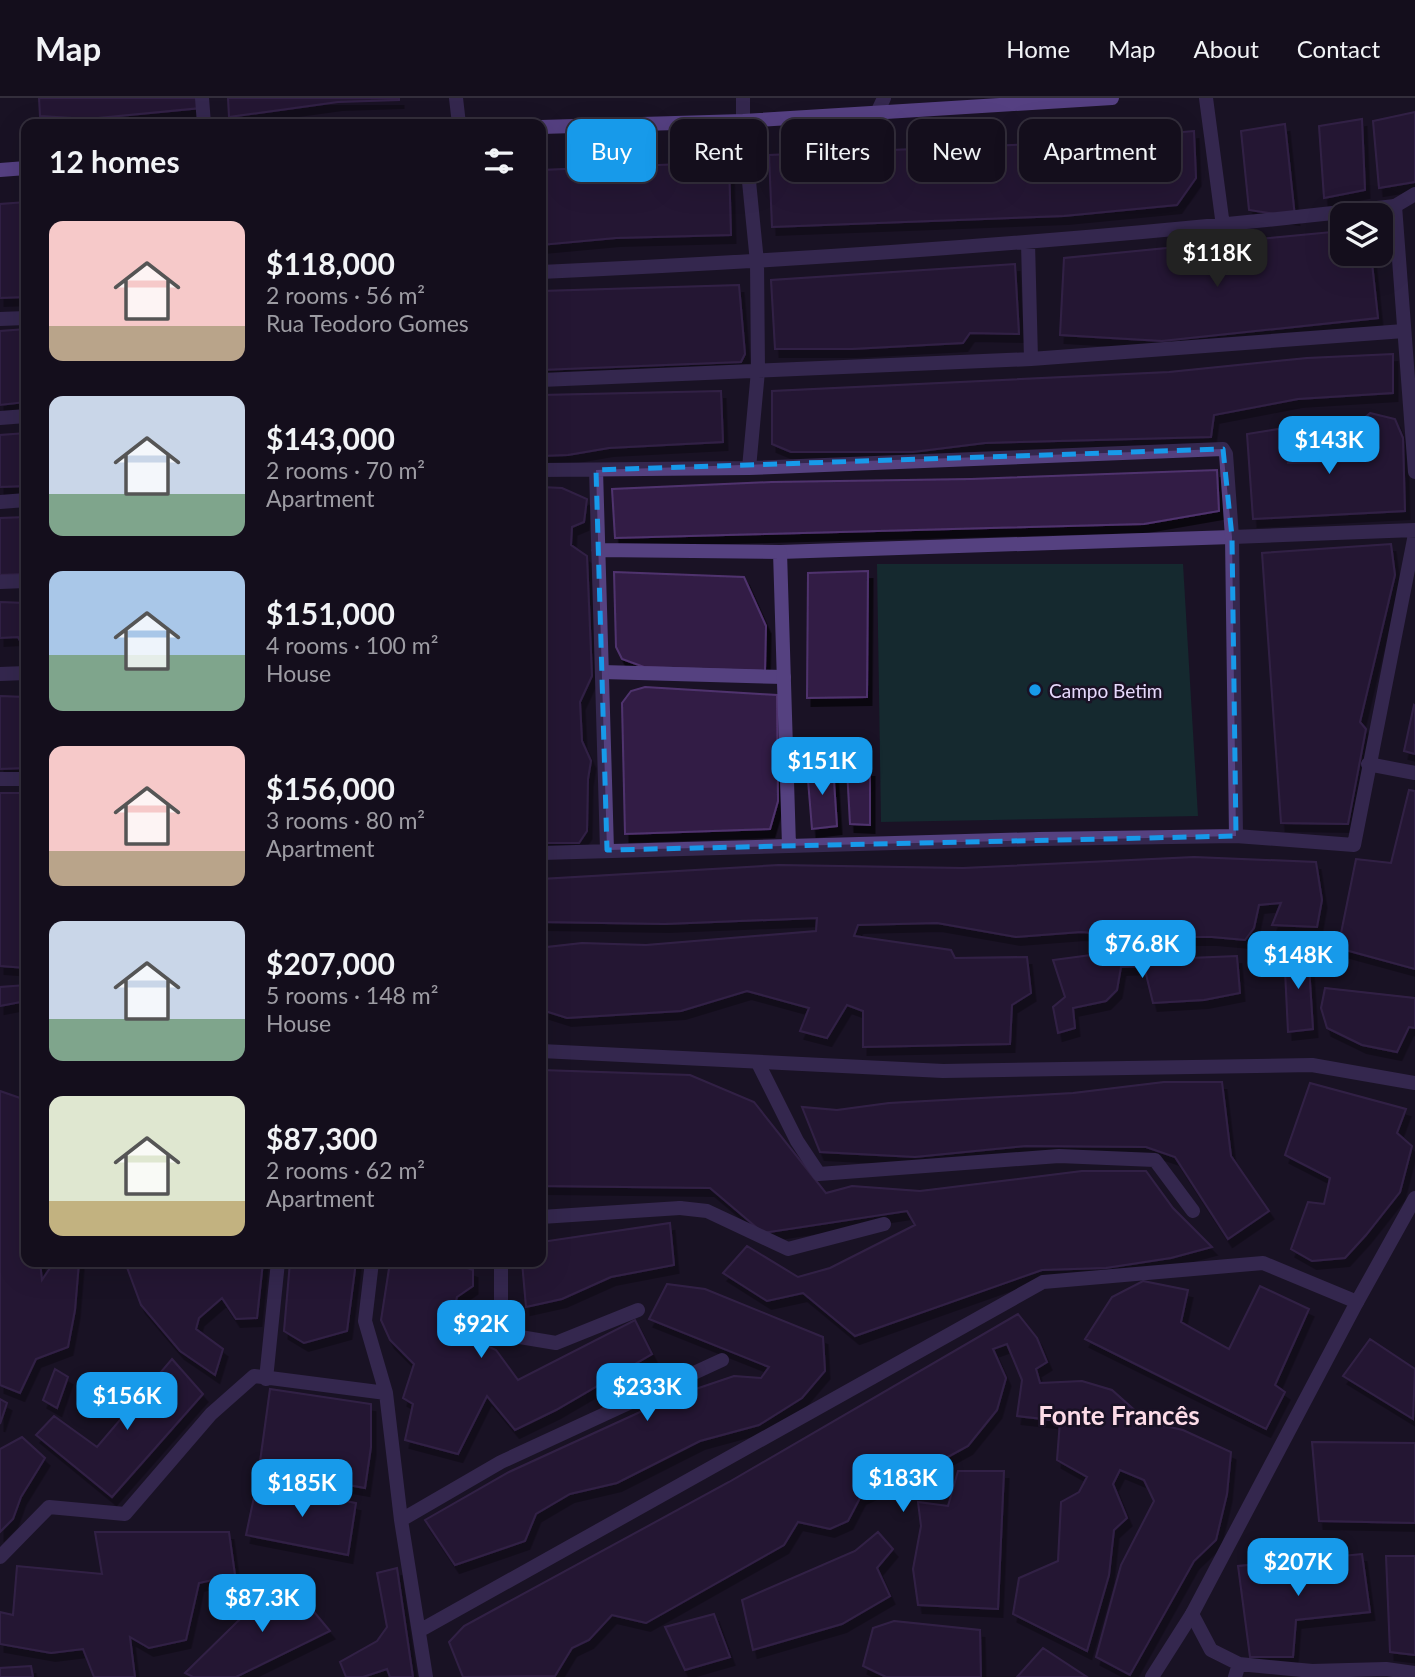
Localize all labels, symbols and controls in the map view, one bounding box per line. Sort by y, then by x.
text: Map [35,28,101,68]
text: Home [1006,34,1070,63]
text: Map [1108,34,1156,63]
text: About [1194,34,1259,63]
text: Contact [1297,34,1380,63]
chip: Buy [567,119,656,182]
chip: Rent [670,119,767,182]
chip: Filters [781,119,894,182]
chip: New [908,119,1005,182]
chip: Apartment [1019,119,1181,182]
icon: filters [480,142,518,180]
text: 12 homes [49,143,180,179]
map controls [1330,203,1393,266]
button: layers [1330,203,1393,266]
pin: $118K [1168,230,1266,289]
text: $118K [1182,238,1252,266]
text: $118,000 [266,245,395,281]
icon: home [105,249,189,333]
text: 2 rooms · 56 m² [266,281,425,309]
text: Rua Teodoro Gomes [266,309,469,337]
pin: $143K [1280,416,1378,476]
text: $143,000 [266,420,395,456]
icon: home [105,424,189,508]
text: $143K [1294,425,1364,453]
text: 2 rooms · 70 m² [266,456,425,484]
text: Apartment [266,484,374,512]
text: $151,000 [266,595,395,631]
icon: home [105,599,189,683]
text: 4 rooms · 100 m² [266,631,438,659]
text: House [266,659,331,687]
place label: Campo Betim [1049,679,1163,702]
marker: Campo Betim [1027,682,1043,698]
pin: $151K [773,738,871,797]
text: $151K [787,746,857,774]
text: $156,000 [266,770,395,806]
icon: home [105,774,189,858]
text: 3 rooms · 80 m² [266,806,425,834]
text: Apartment [266,834,374,862]
pin: $76.8K [1085,920,1199,980]
text: $76.8K [1105,929,1179,957]
pin: $148K [1249,932,1347,991]
text: $148K [1263,940,1333,968]
text: $207,000 [266,945,395,981]
icon: home [105,949,189,1033]
text: 5 rooms · 148 m² [266,981,438,1009]
text: House [266,1009,331,1037]
text: $87,300 [266,1120,377,1156]
icon: home [105,1124,189,1208]
text: 2 rooms · 62 m² [266,1156,425,1184]
text: Apartment [266,1184,374,1212]
pin: $92K [440,1300,522,1360]
text: $92K [453,1309,509,1337]
pin: $233K [598,1364,696,1423]
pin: $156K [78,1372,176,1432]
text: $233K [612,1372,682,1400]
text: $156K [92,1381,162,1409]
district label: Fonte Francês [1038,1399,1200,1431]
pin: $183K [854,1454,952,1514]
pin: $185K [253,1460,351,1519]
text: $183K [868,1463,938,1491]
text: $185K [267,1468,337,1496]
pin: $207K [1249,1538,1347,1598]
text: $207K [1263,1547,1333,1575]
pin: $87.3K [205,1574,319,1634]
text: $87.3K [225,1583,299,1611]

